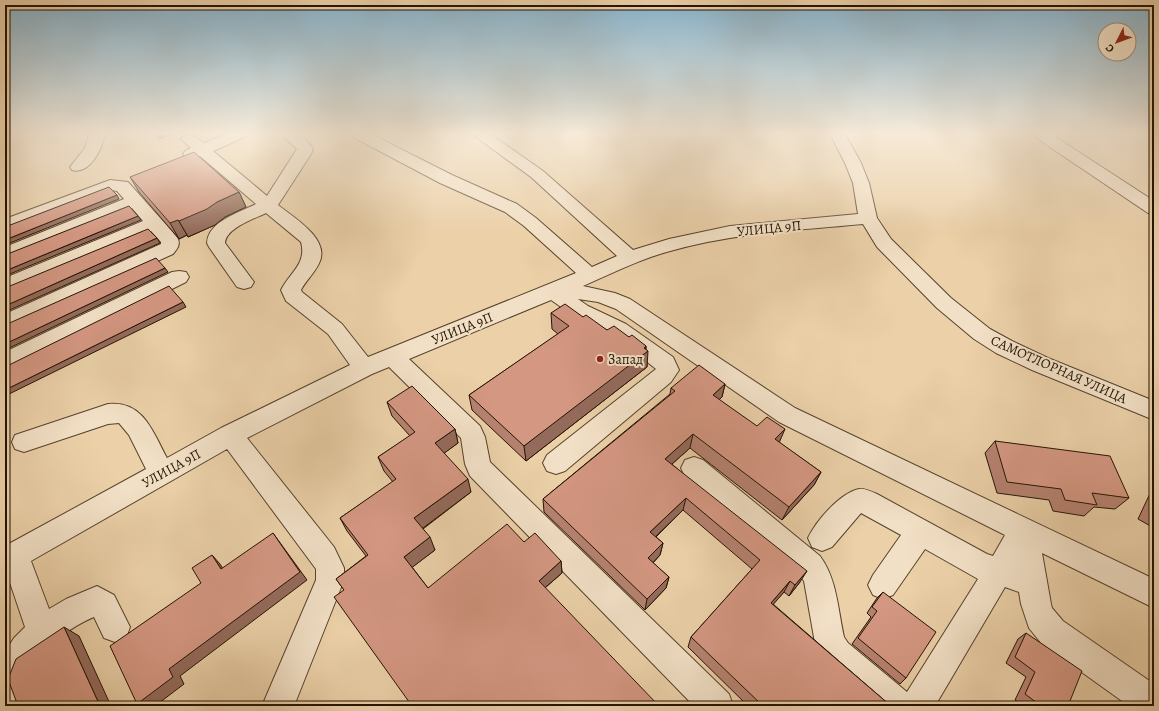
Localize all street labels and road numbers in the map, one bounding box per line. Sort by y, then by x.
street label: УЛИЦА 9П [736,216,802,241]
street label: УЛИЦА 9П [429,308,496,349]
street label: САМОТЛОРНАЯ УЛИЦА [988,331,1131,408]
street label: УЛИЦА 9П [138,444,204,492]

